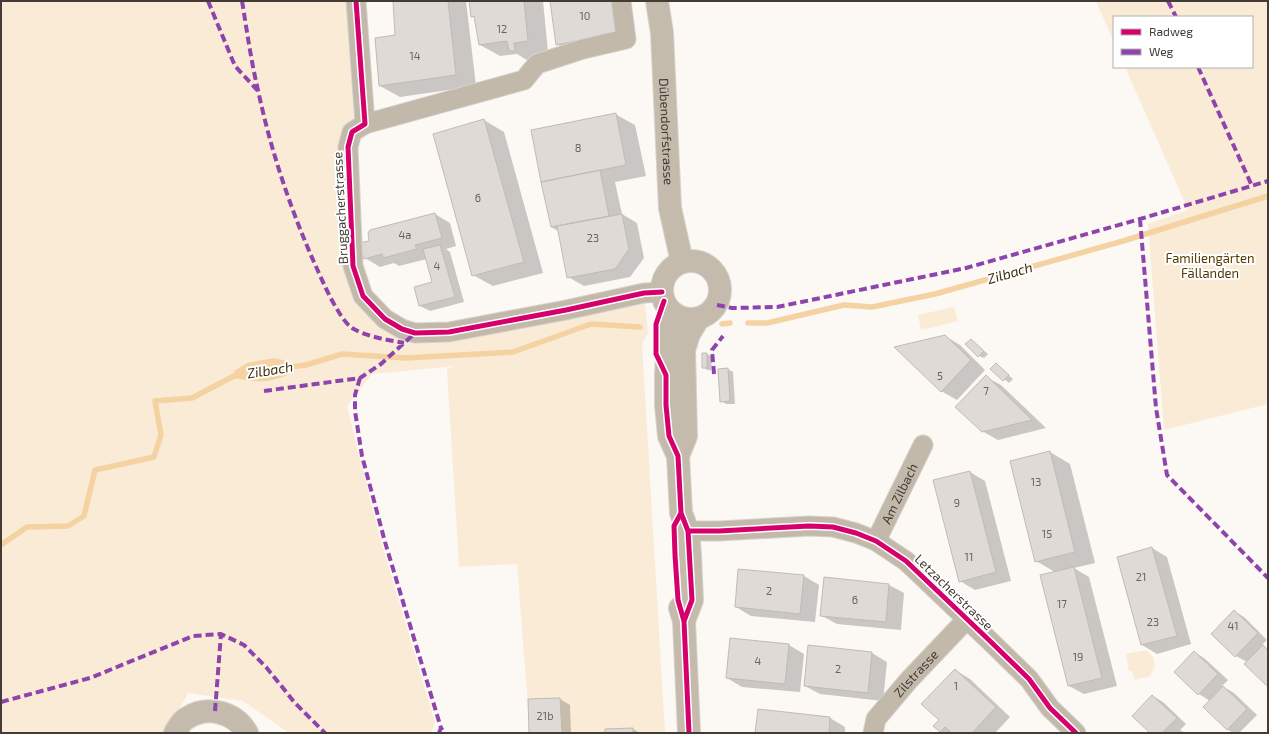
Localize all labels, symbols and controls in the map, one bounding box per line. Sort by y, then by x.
house number: 10 [579,9,591,22]
legend [1113,16,1253,68]
house number: 12 [497,22,507,35]
text: Radweg [1149,24,1193,38]
text: Weg [1149,44,1174,58]
house number: 14 [409,49,421,62]
street label: Dübendorfstrasse [656,78,677,185]
house number: 8 [575,141,581,154]
street label: Bruggacherstrasse [329,151,351,265]
house number: 6 [475,191,481,204]
house number: 4a [399,228,411,241]
house number: 23 [587,231,599,244]
park label: Familiengärten Fällanden [1165,250,1255,281]
water label: Zilbach [985,258,1034,287]
house number: 4 [434,259,441,272]
water label: Zilbach [246,357,294,382]
house number: 5 [937,369,943,382]
house number: 7 [983,384,989,397]
street label: Am Zilbach [878,461,921,526]
house number: 13 [1031,475,1041,488]
house number: 9 [954,496,960,509]
house number: 15 [1042,527,1052,540]
house number: 11 [965,550,973,563]
street label: Letzacherstrasse [912,551,996,633]
house number: 21 [1136,570,1146,583]
house number: 2 [766,584,772,597]
house number: 6 [852,593,858,606]
house number: 17 [1057,597,1067,610]
house number: 23 [1147,615,1159,628]
house number: 41 [1227,619,1239,632]
street label: Zilstrasse [890,646,942,700]
house number: 19 [1073,650,1083,663]
house number: 4 [755,654,762,667]
house number: 2 [835,662,841,675]
house number: 1 [954,679,958,692]
house number: 21b [537,709,553,722]

